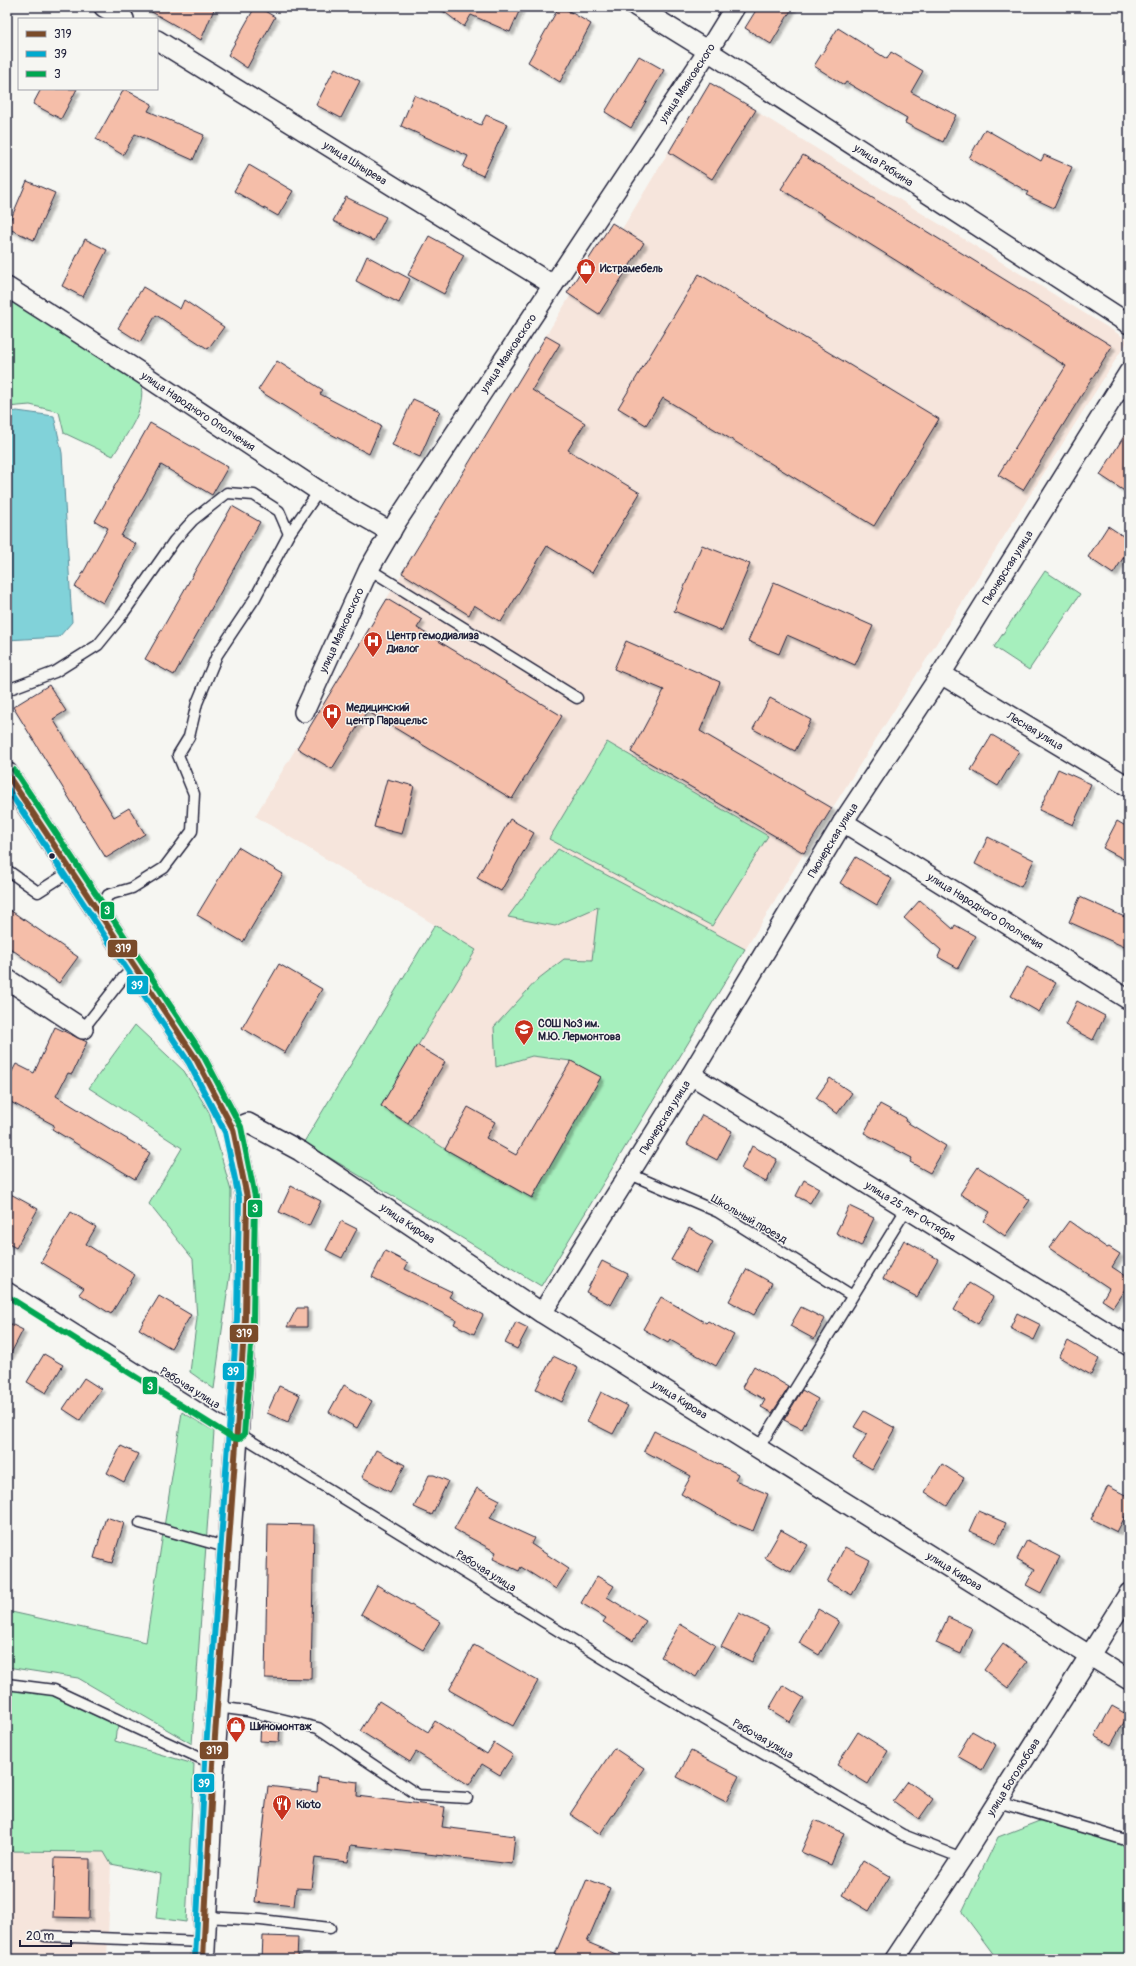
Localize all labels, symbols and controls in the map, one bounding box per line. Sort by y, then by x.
legend [18,18,158,90]
text: 319 [54,27,72,42]
street label: улица Маяковского [656,41,718,126]
text: 39 [54,47,67,62]
text: 3 [54,67,61,82]
street label: улица Шнырева [320,137,389,187]
street label: улица Рябкина [851,140,916,189]
shop icon: Истрамебель [575,257,597,285]
place label: Истрамебель [600,262,663,275]
street label: улица Маяковского [477,311,539,396]
street label: улица Народного Ополчения [138,368,258,453]
street label: Пионерская улица [979,528,1035,607]
street label: улица Маяковского [316,585,366,676]
place label: Центр гемодиализа Диалог [386,629,479,655]
hospital icon: Центр гемодиализа Диалог [362,630,384,658]
place label: Медицинский центр Парацельс [346,701,428,727]
hospital icon: Медицинский центр Парацельс [321,702,343,730]
street label: Лесная улица [1004,708,1066,753]
street label: Пионерская улица [805,800,860,880]
unlabelled marker [47,851,57,861]
street label: улица Народного Ополчения [924,869,1046,952]
line badge: 3 [100,901,115,920]
text: 3 [104,904,110,917]
line badge: 319 [107,939,138,958]
text: 319 [115,942,131,955]
line badge: 39 [126,975,149,995]
text: 39 [131,979,143,992]
place label: СОШ №3 им. М.Ю. Лермонтова [538,1017,620,1043]
school or university icon: СОШ №3 им. М.Ю. Лермонтова [513,1018,535,1046]
street label: Пионерская улица [637,1078,693,1157]
street label: улица 25 лет Октября [862,1177,958,1244]
street label: Школьный проезд [709,1192,790,1246]
line badge: 3 [247,1199,263,1218]
street label: улица Кирова [377,1200,438,1246]
text: 3 [252,1202,258,1215]
line badge: 319 [229,1324,259,1343]
text: 319 [236,1327,252,1340]
line badge: 39 [222,1362,245,1381]
street label: Рабочая улица [158,1364,222,1412]
text: 39 [227,1365,239,1378]
line badge: 3 [142,1376,158,1395]
street label: улица Кирова [649,1377,710,1421]
text: 3 [147,1380,153,1393]
street label: Рабочая улица [454,1547,518,1595]
street label: улица Кирова [924,1548,985,1593]
shop icon: Шиномонтаж [225,1715,247,1743]
street label: Рабочая улица [730,1716,796,1762]
place label: Шиномонтаж [249,1720,313,1733]
street label: улица Боголюбова [983,1736,1042,1819]
line badge: 319 [199,1741,229,1760]
text: 319 [206,1744,222,1757]
line badge: 39 [193,1773,215,1793]
text: 39 [198,1777,210,1790]
restaurant icon: Kioto [271,1793,293,1821]
place label: Kioto [296,1798,321,1811]
scale bar [20,1922,71,1948]
text: 20 m [26,1929,55,1944]

